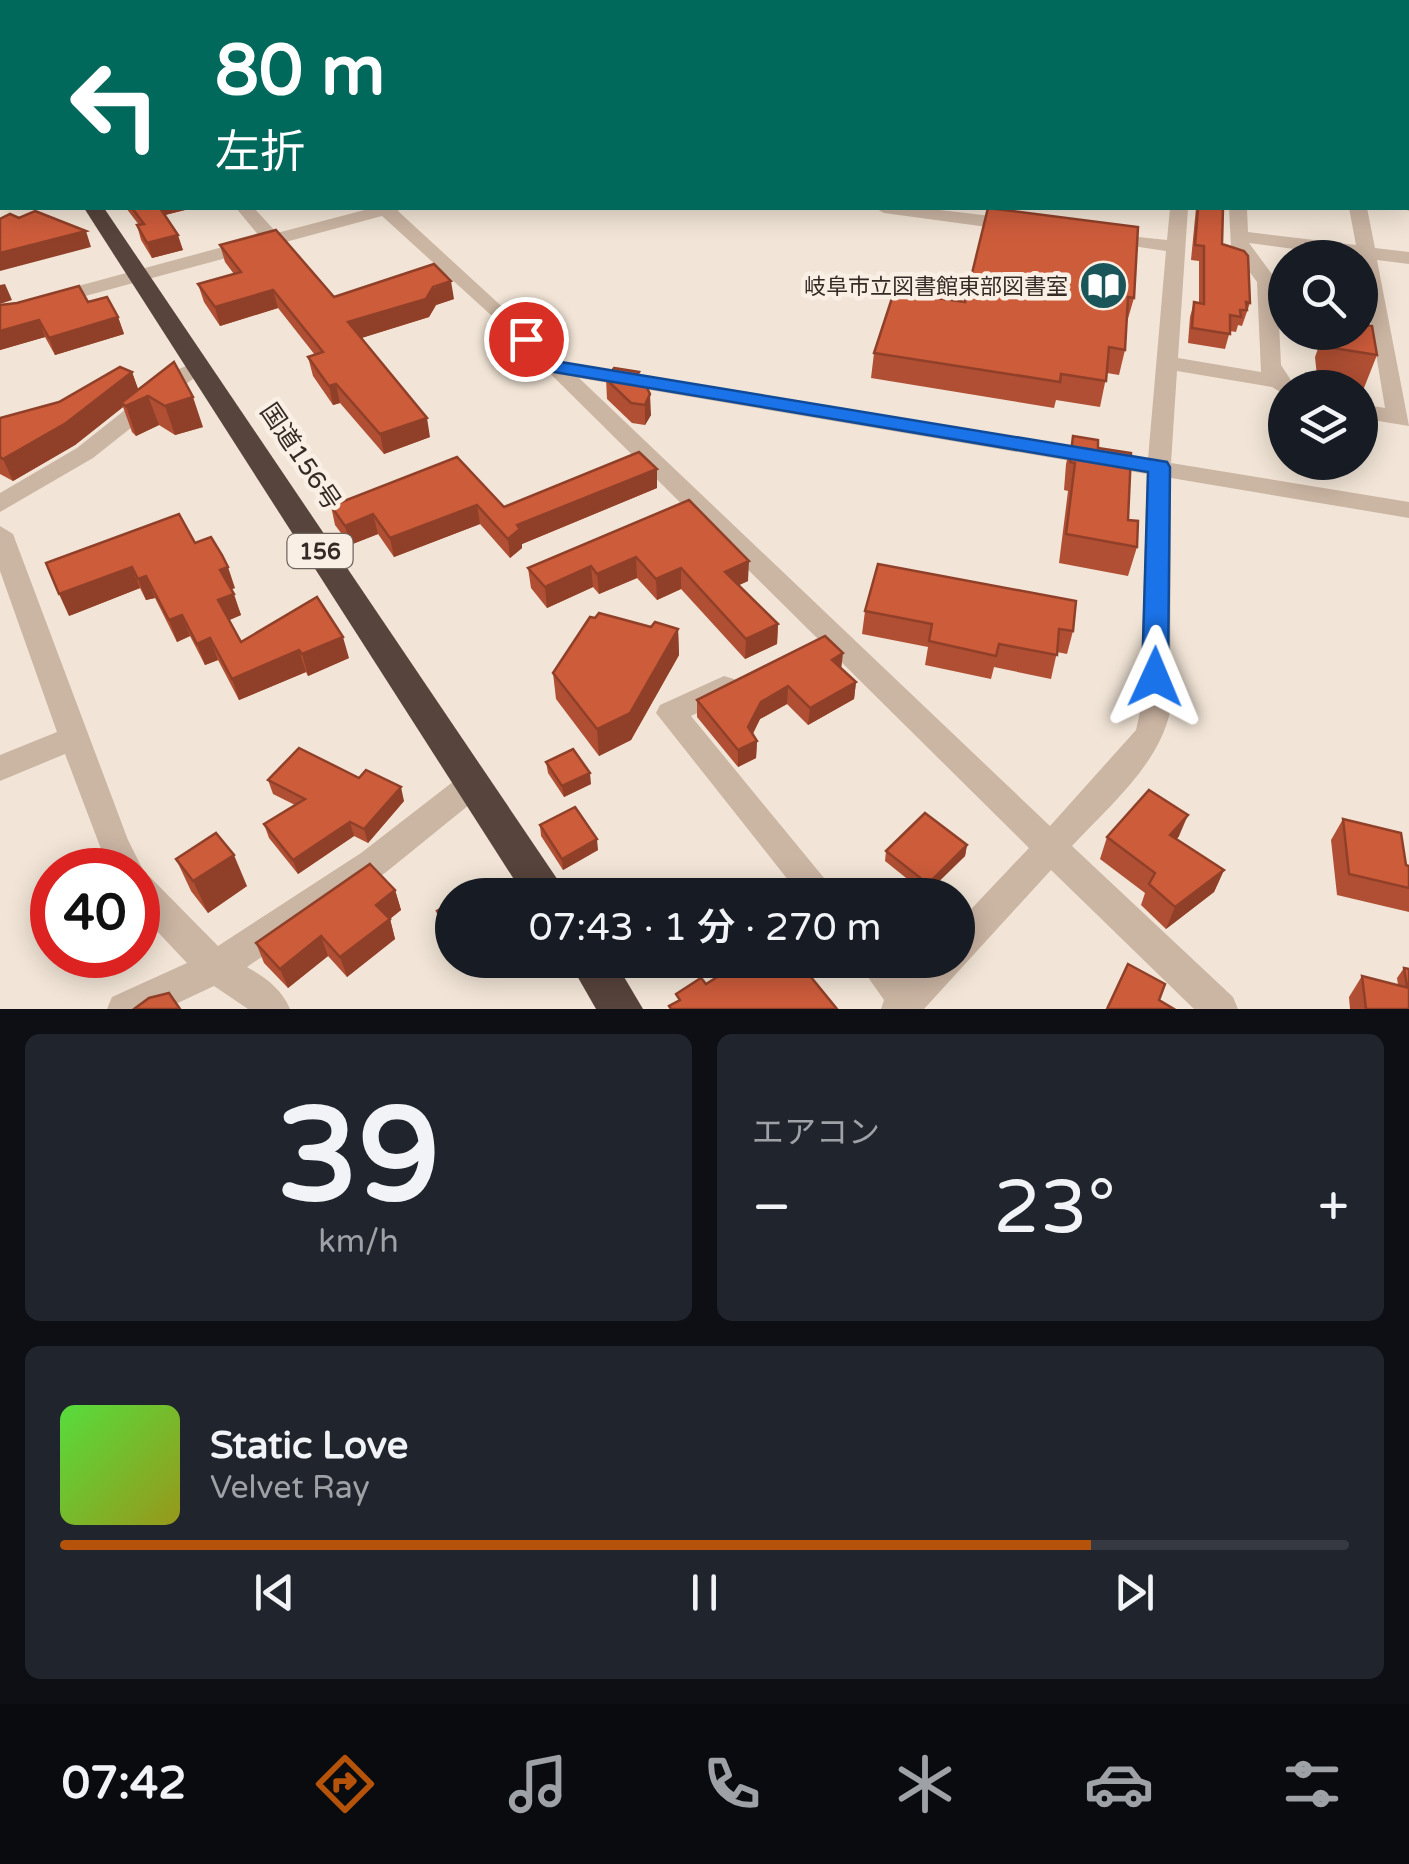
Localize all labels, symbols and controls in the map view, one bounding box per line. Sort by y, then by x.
text: 80 m [215,30,385,114]
icon: left [50,40,180,170]
text: 左折 [215,126,305,180]
map controls [1268,240,1378,480]
button: search [1268,240,1378,350]
library icon: 岐阜市立図書館東部図書室 [1077,260,1129,312]
place label: 岐阜市立図書館東部図書室 [804,274,1068,300]
pin [484,297,569,382]
icon: arrive [499,312,554,367]
button: layers [1268,370,1378,480]
street label: 国道156号 [254,398,347,516]
road number: 156 [288,534,352,568]
position arrow [1103,625,1207,729]
speed limit sign: 40 [30,848,160,978]
text: 07:43 · 1 分 · 270 m [529,905,881,951]
text: 39 [277,1080,440,1236]
text: エアコン [752,1114,880,1152]
text: 23° [993,1163,1116,1253]
text: − [752,1175,791,1241]
text: + [1318,1175,1349,1241]
text: km/h [318,1223,399,1261]
text: Static Love [210,1423,408,1469]
text: Velvet Ray [210,1469,370,1507]
icon: previous [247,1565,302,1620]
icon: pause [677,1565,732,1620]
icon: next [1107,1565,1162,1620]
icon: directions [310,1749,380,1819]
icon: music [503,1749,573,1819]
icon: phone [697,1749,767,1819]
icon: climate [890,1749,960,1819]
icon: car [1084,1749,1154,1819]
icon: filters [1277,1749,1347,1819]
text: 07:42 [62,1757,186,1811]

